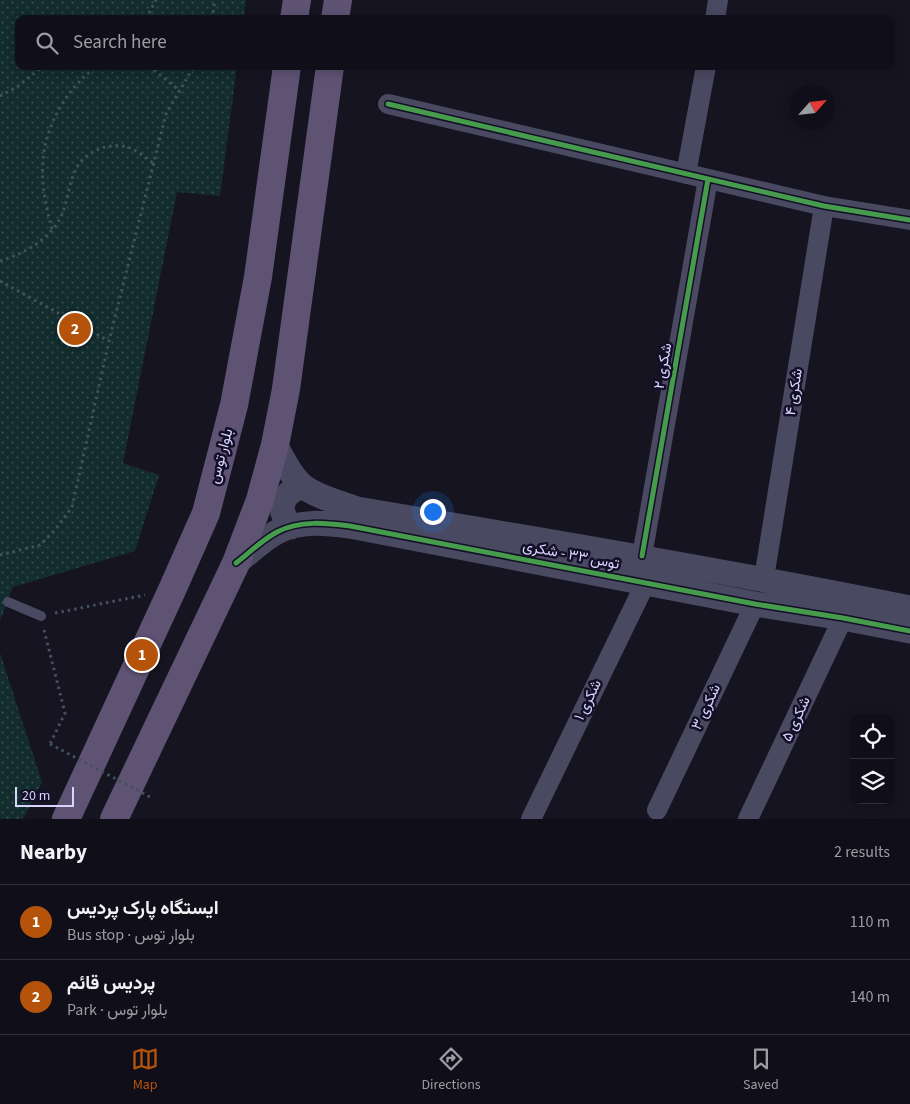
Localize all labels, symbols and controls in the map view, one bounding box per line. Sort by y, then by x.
search box [15,15,895,70]
icon: search [33,29,61,57]
text: Search here [73,29,167,56]
north arrow [790,85,835,130]
pin: 2 [59,310,91,348]
street label: شکری ۲ [649,341,677,391]
street label: شکری ۴ [780,367,808,417]
street label: بلوار توس [204,426,238,486]
your location [420,499,446,525]
street label: توس ۳۳ - شکری [521,535,622,575]
pin: 1 [126,636,158,674]
street label: شکری ۱ [569,676,607,724]
street label: شکری ۳ [686,680,726,734]
street label: شکری ۵ [776,693,816,745]
map controls [850,714,895,804]
button: locate [850,714,895,759]
button: layers [850,759,895,804]
scale bar [15,784,74,807]
text: 20 m [22,786,50,806]
text: Nearby [20,837,87,867]
text: 2 results [834,841,890,863]
text: ایستگاه پارک پردیس [67,895,219,922]
text: 1 [32,911,40,933]
text: 110 m [850,911,890,933]
text: Bus stop · بلوار توس [67,924,195,946]
text: پردیس قائم [67,970,155,997]
text: 2 [32,986,40,1008]
text: 140 m [850,986,890,1008]
text: Park · بلوار توس [67,999,168,1021]
tab: Map [131,1045,159,1095]
tab: Directions [421,1045,481,1095]
tab: Saved [743,1045,779,1095]

